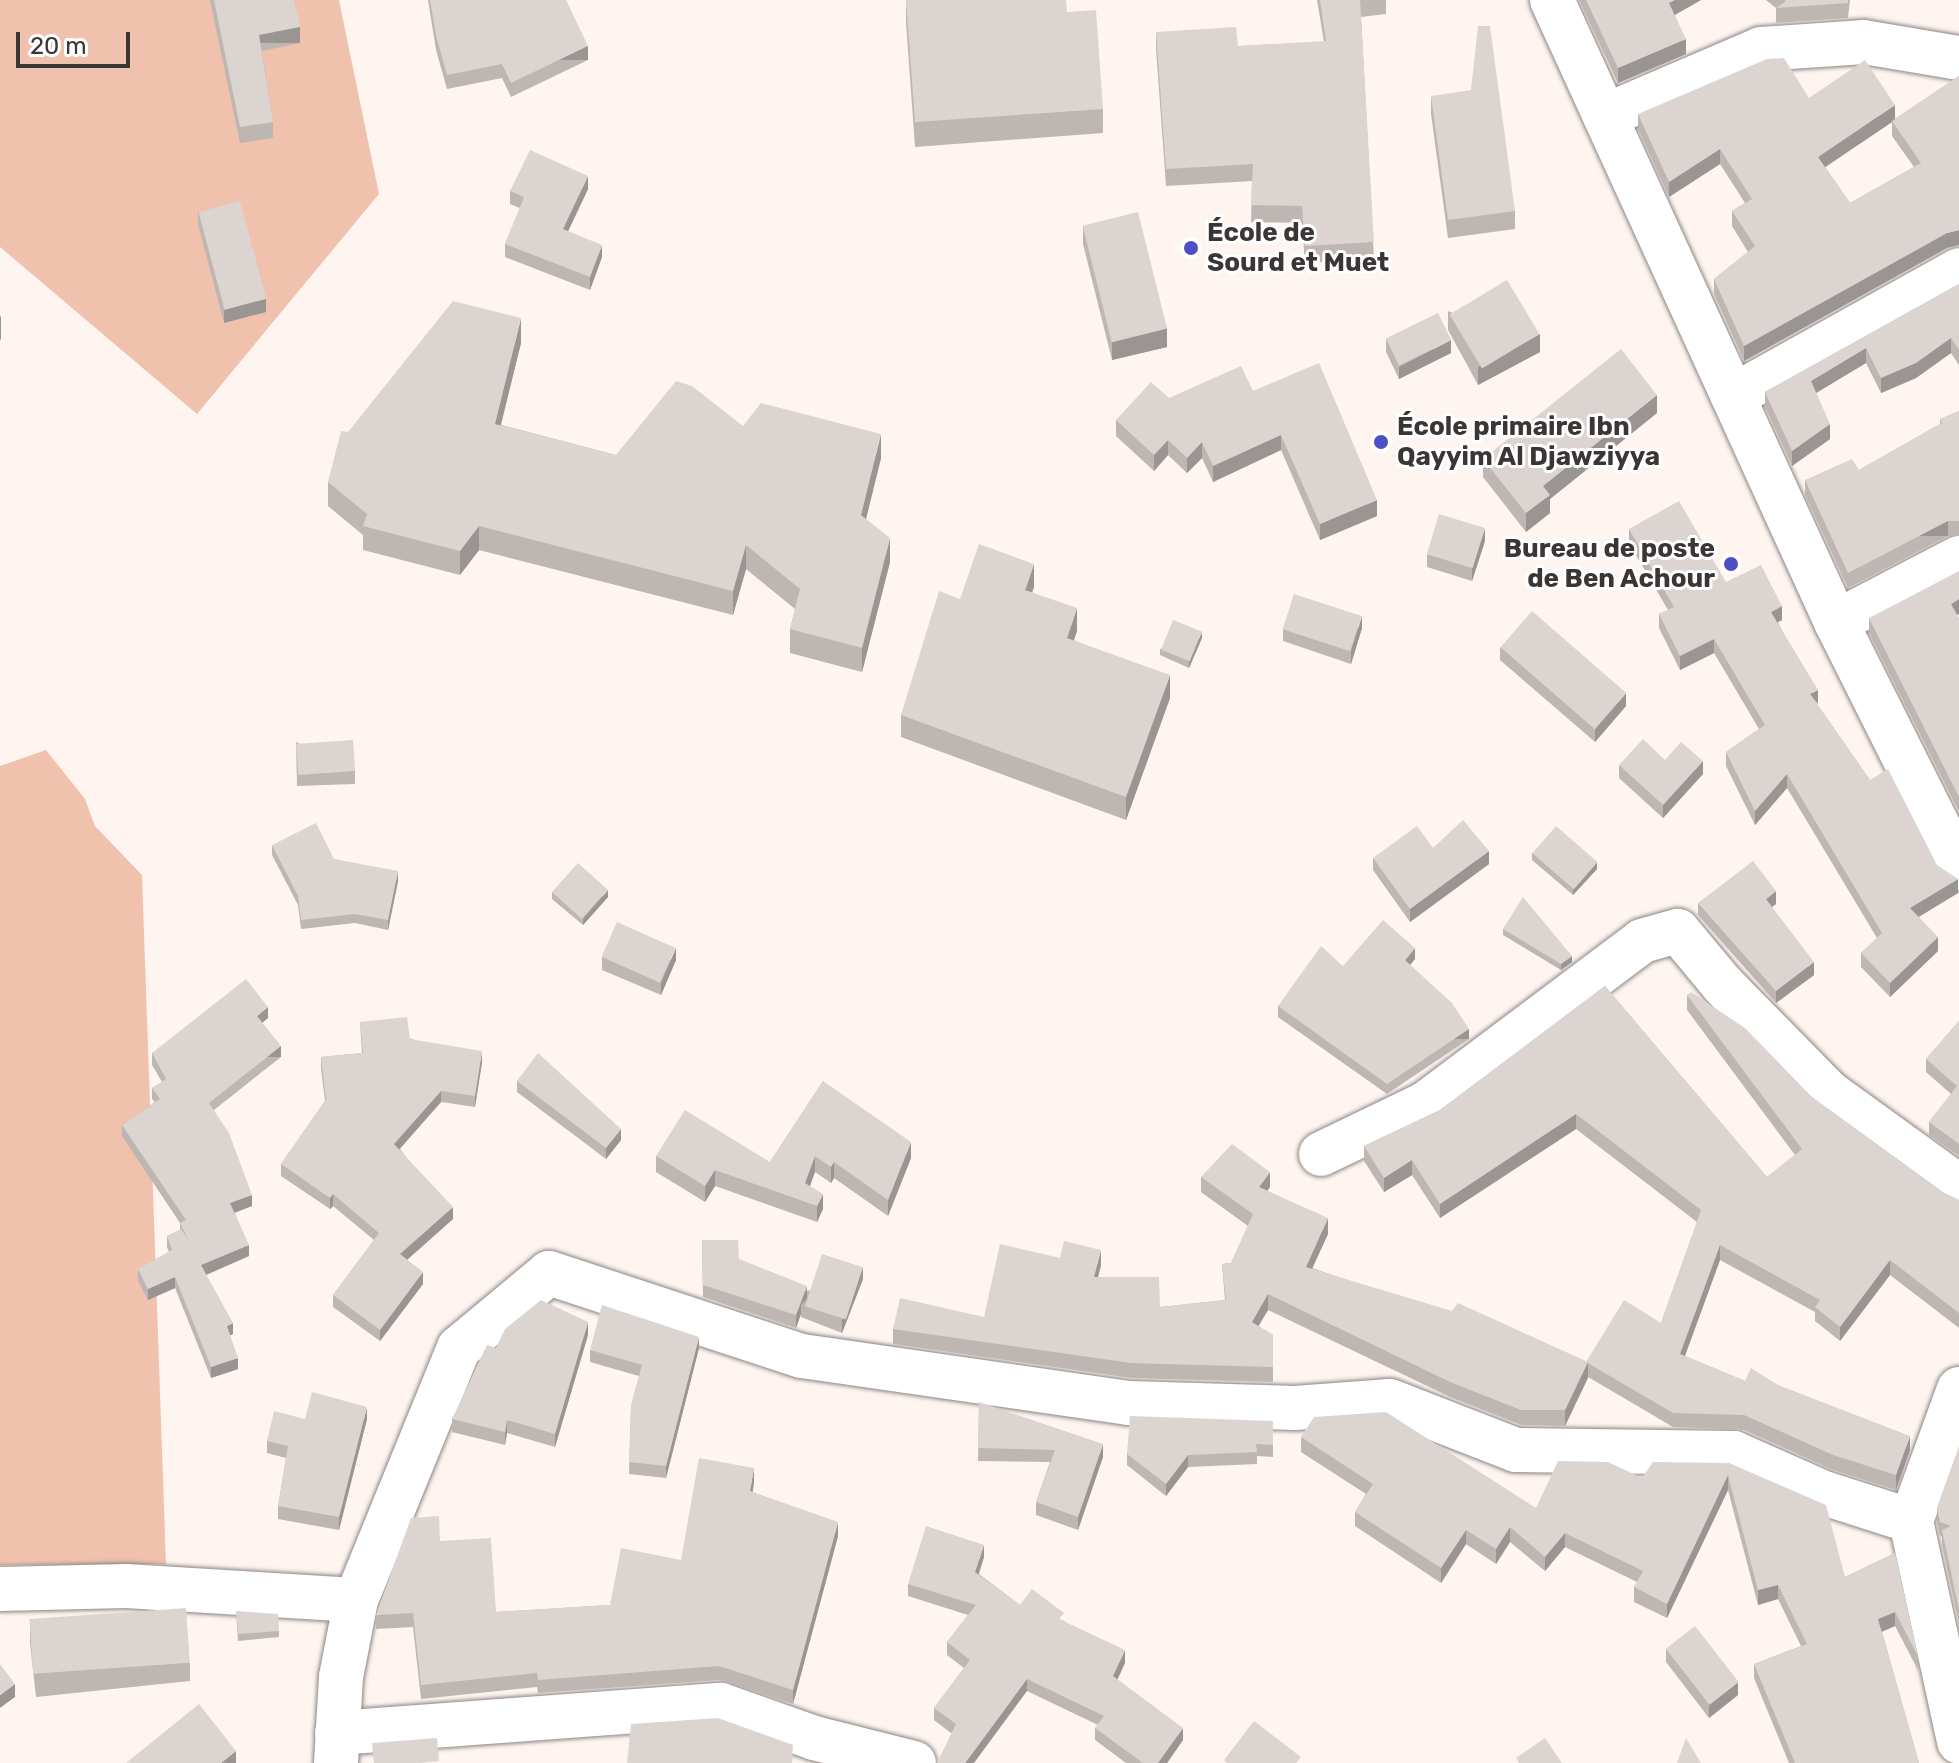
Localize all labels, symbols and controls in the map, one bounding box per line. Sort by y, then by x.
scale bar [20,16,134,66]
text: 20 m [30,32,87,60]
place label: École de Sourd et Muet [1207,217,1389,278]
marker: École de Sourd et Muet [1182,239,1200,257]
place label: École primaire Ibn Qayyim Al Djawziyya [1397,411,1661,472]
marker: École primaire Ibn Qayyim Al Djawziyya [1372,433,1390,451]
place label: Bureau de poste de Ben Achour [1504,533,1715,594]
marker: Bureau de poste de Ben Achour [1722,555,1740,573]

